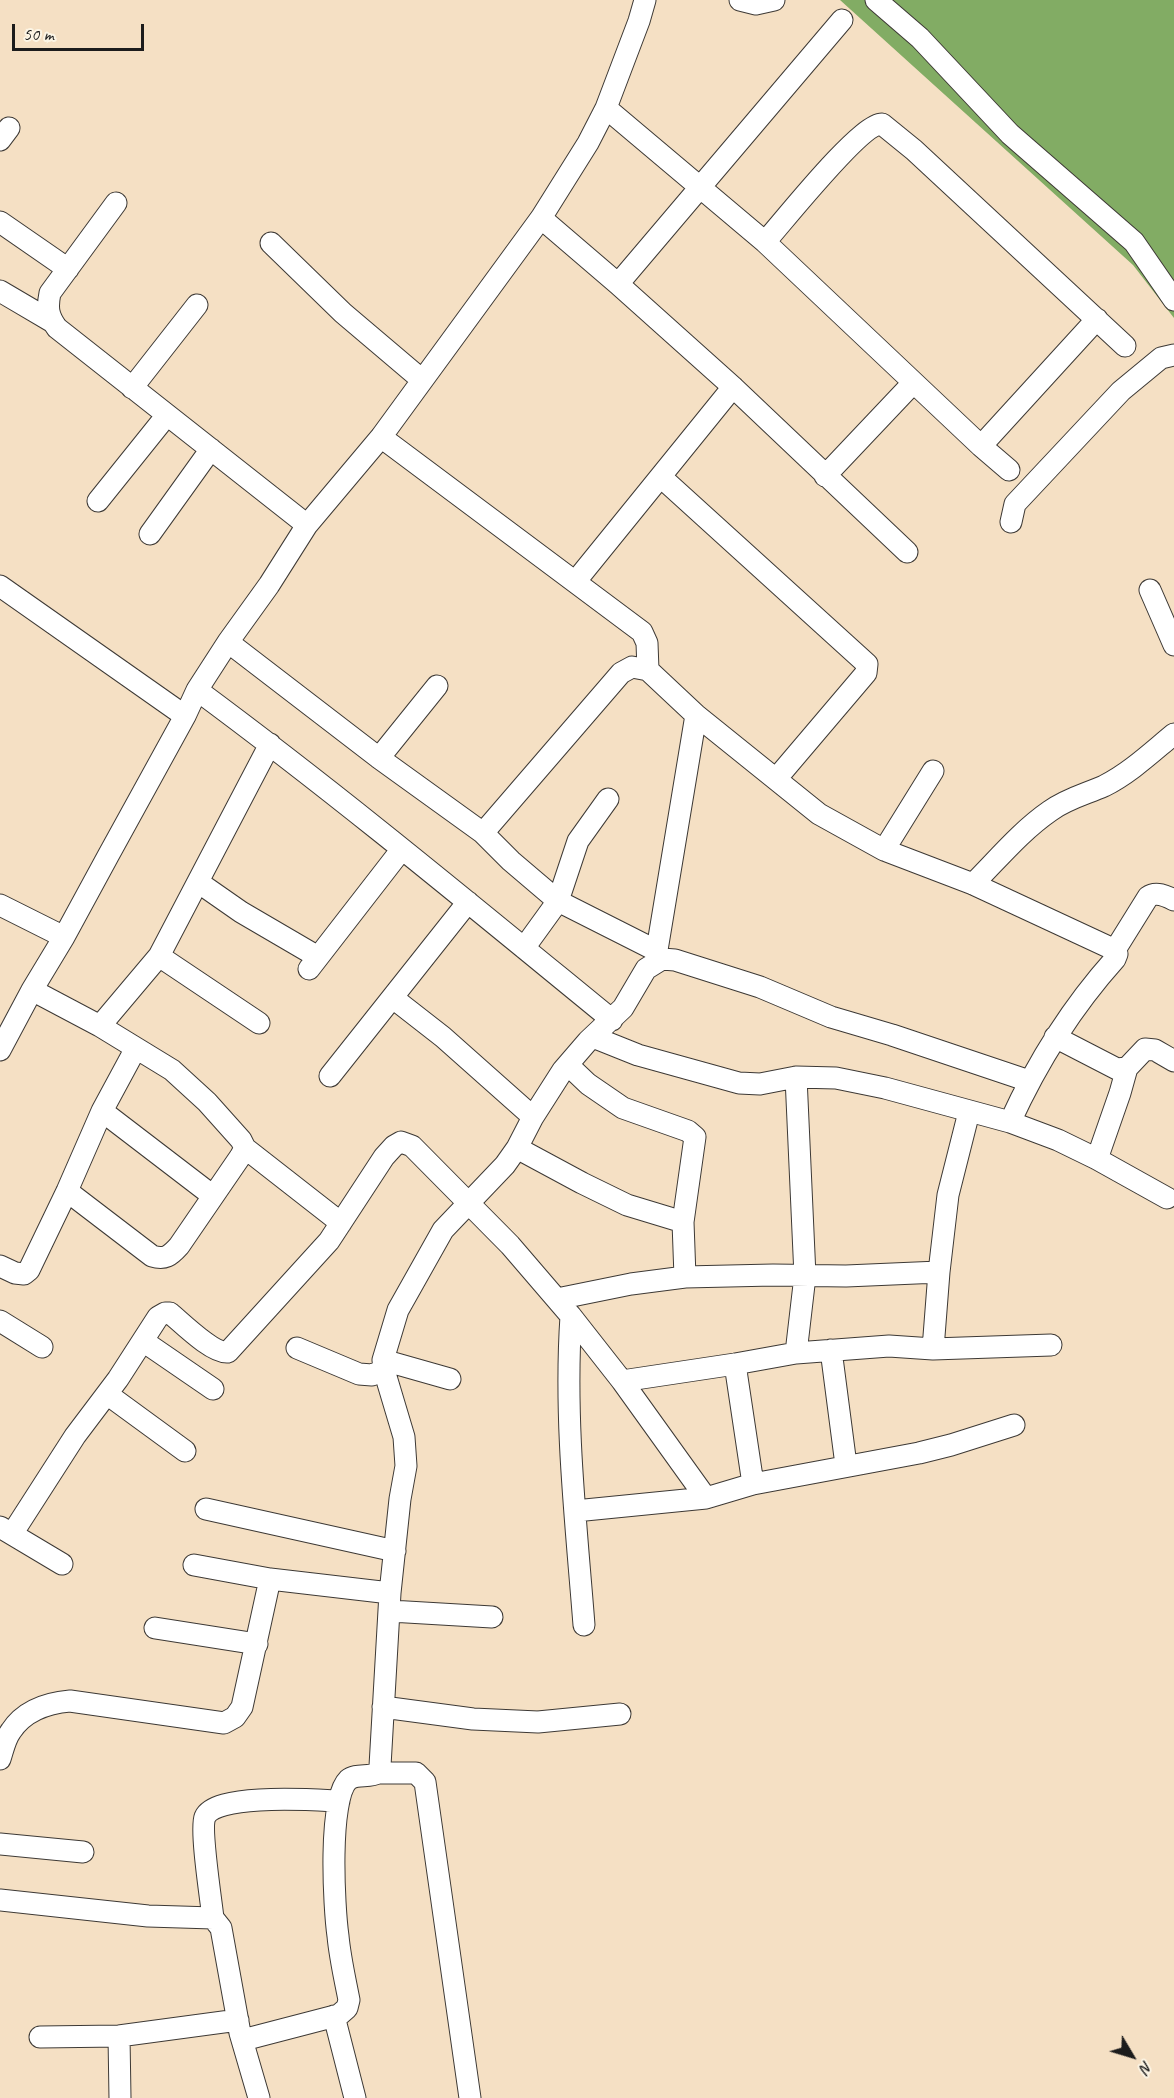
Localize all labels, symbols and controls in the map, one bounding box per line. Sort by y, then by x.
scale bar [15,12,147,50]
text: 50 m [23,23,54,45]
north arrow [1102,2026,1162,2086]
text: N [1135,2057,1157,2077]

